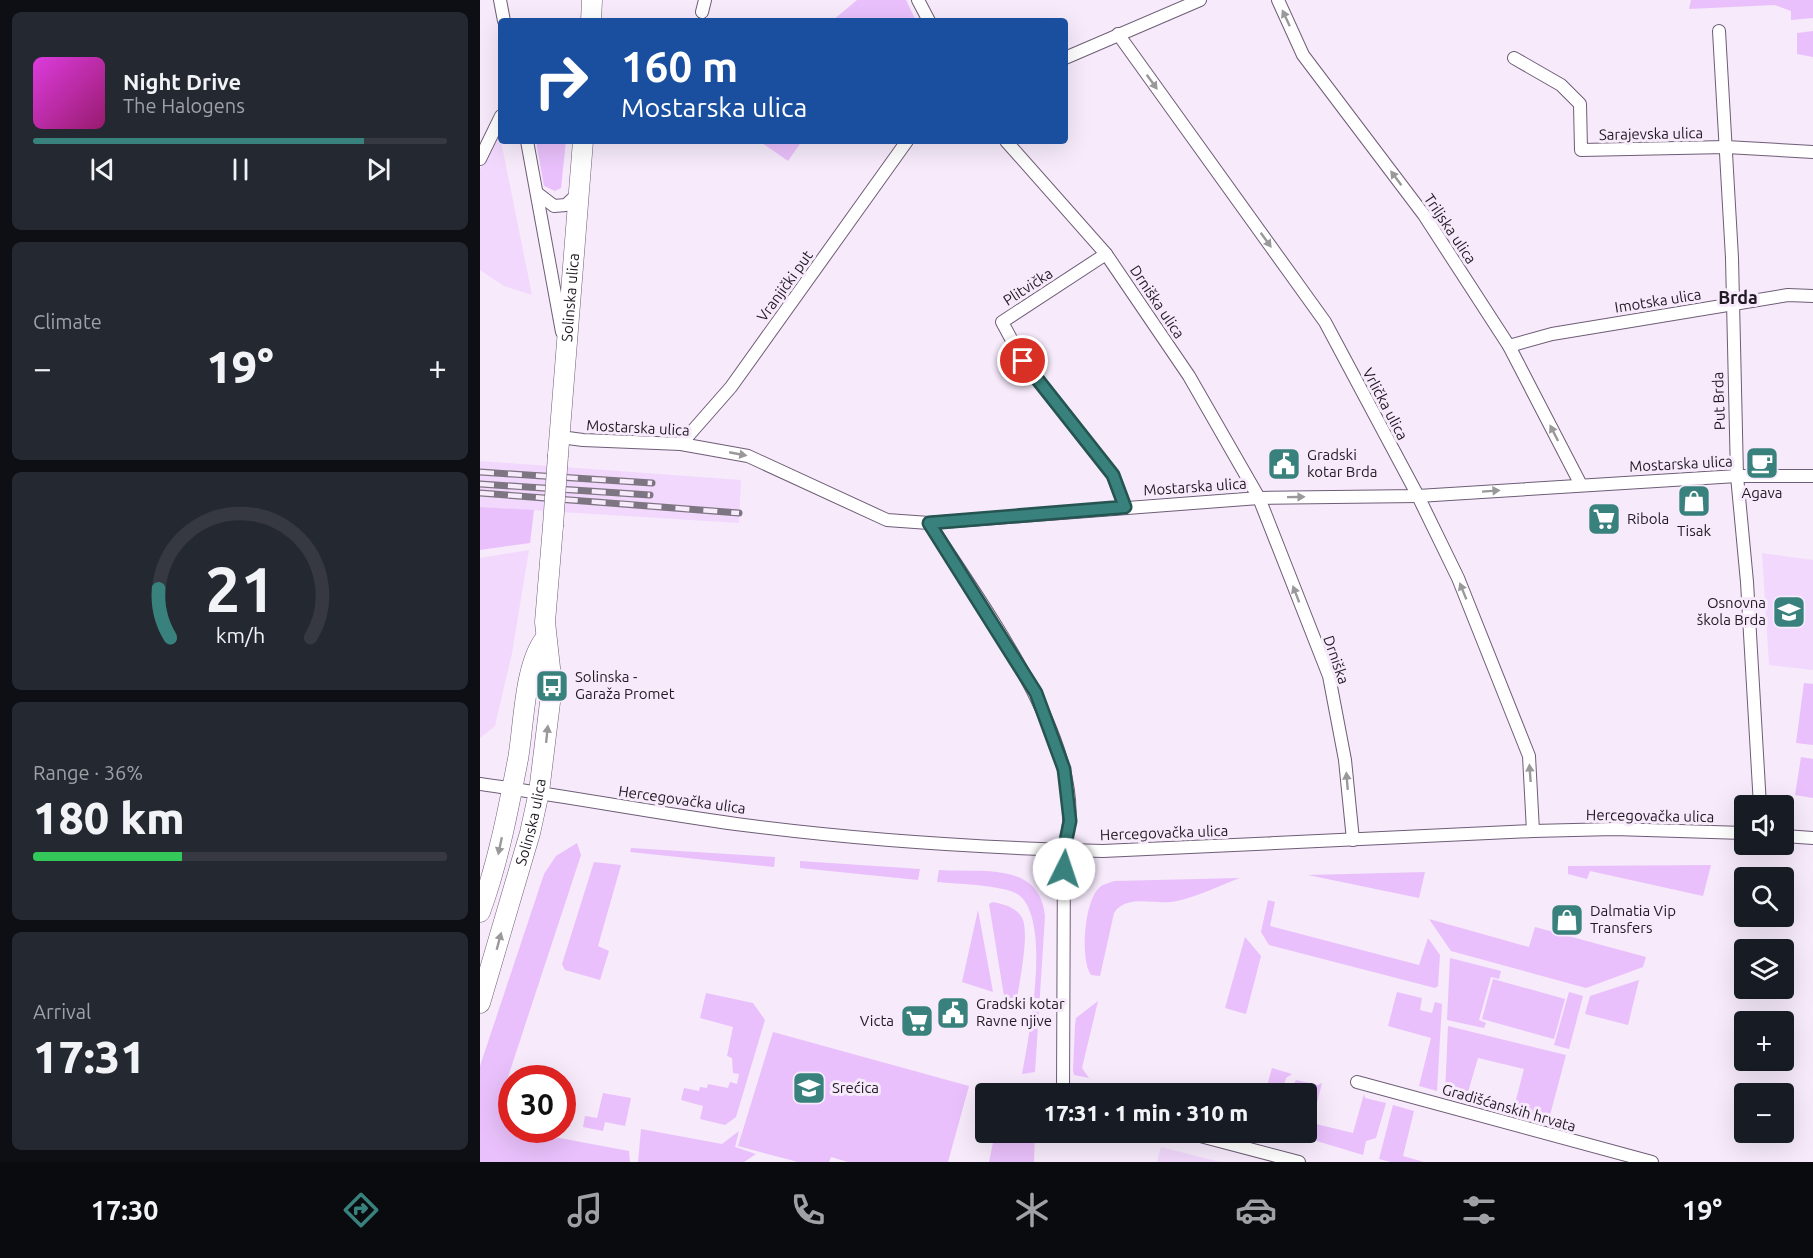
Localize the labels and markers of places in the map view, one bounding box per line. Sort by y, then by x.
pin [997,335,1048,386]
cafe icon: Agava [1744,445,1780,481]
public building icon: Gradski kotar Brda [1266,446,1302,482]
place label: Gradski kotar Brda [1307,446,1377,480]
shop icon: Tisak [1676,483,1712,519]
place label: Agava [1741,484,1783,501]
supermarket icon: Ribola [1586,501,1622,537]
place label: Ribola [1627,510,1669,527]
place label: Tisak [1677,522,1711,539]
place label: Osnovna škola Brda [1697,594,1766,628]
school or university icon: Osnovna škola Brda [1771,594,1807,630]
bus stop icon: Solinska - Garaža Promet [534,668,570,704]
place label: Solinska - Garaža Promet [575,668,675,702]
shop icon: Dalmatia Vip Transfers [1549,902,1585,938]
place label: Dalmatia Vip Transfers [1590,902,1676,936]
public building icon: Gradski kotar Ravne njive [935,995,971,1031]
place label: Gradski kotar Ravne njive [976,995,1065,1029]
supermarket icon: Victa [899,1003,935,1039]
place label: Victa [860,1012,894,1029]
school or university icon: Srećica [791,1070,827,1106]
place label: Srećica [832,1079,879,1096]

